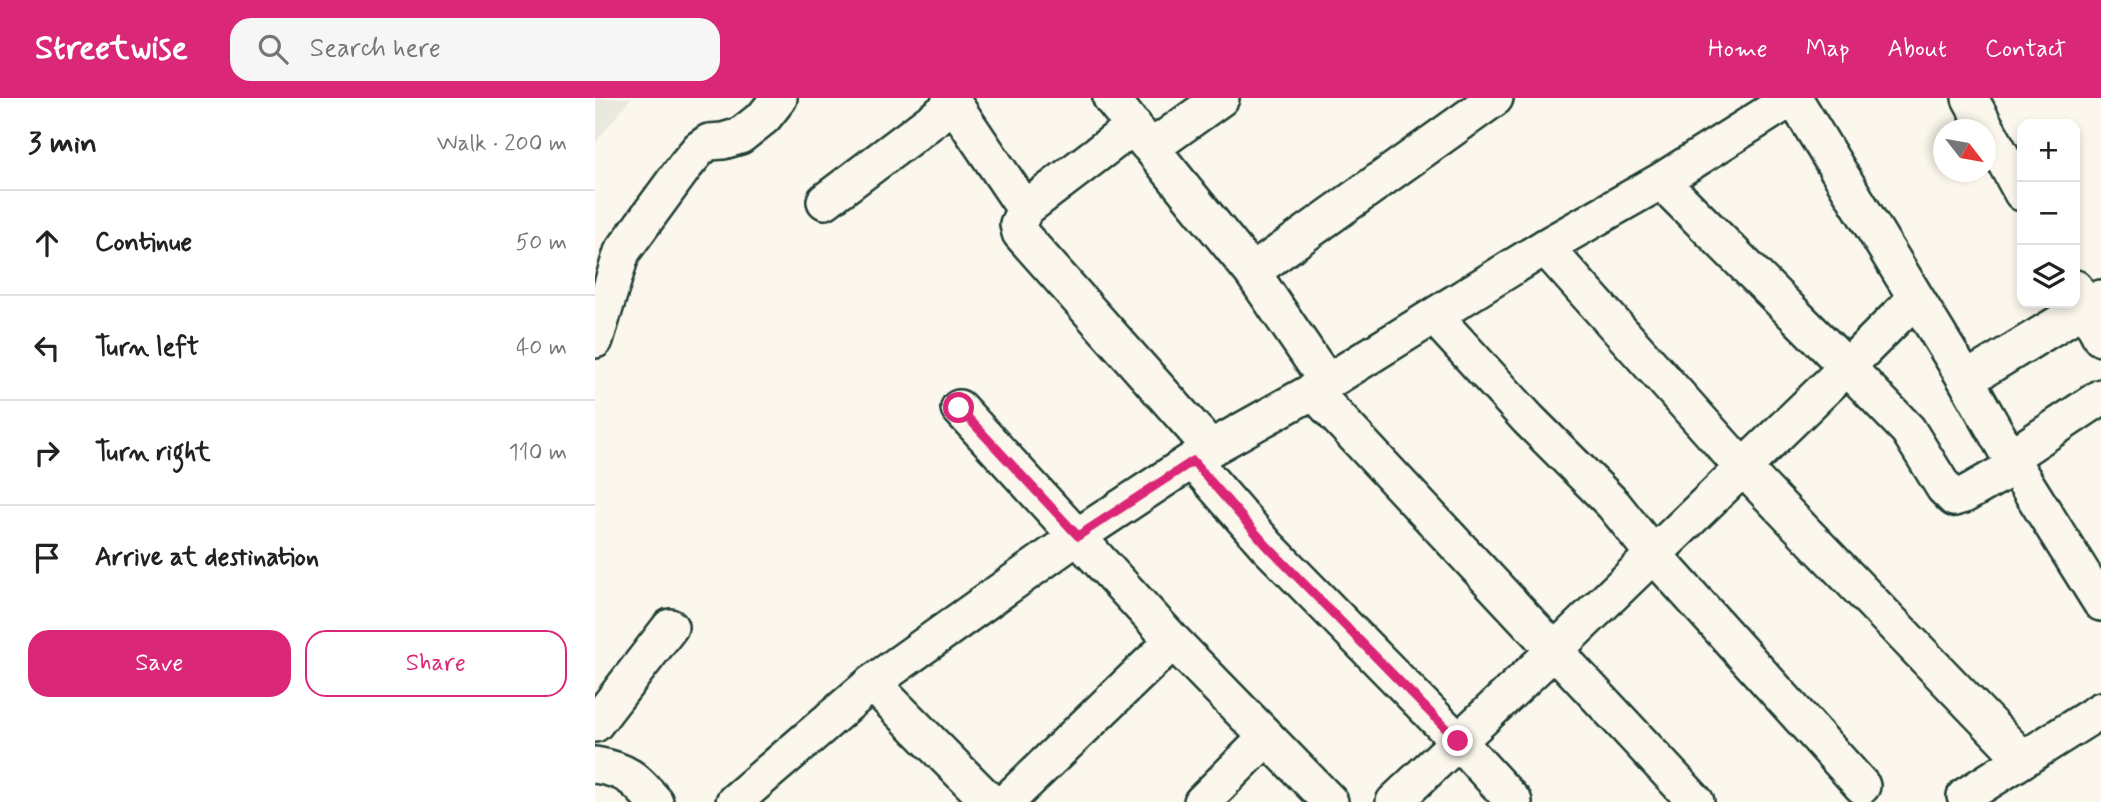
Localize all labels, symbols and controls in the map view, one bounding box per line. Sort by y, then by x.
search box [230,18,720,81]
text: Streetwise [35,27,188,71]
icon: search [254,30,292,68]
text: Search here [310,32,441,66]
text: Home [1708,34,1768,65]
text: Map [1806,34,1850,65]
text: About [1888,34,1947,65]
text: Contact [1985,34,2066,65]
north arrow [1933,119,1996,182]
map controls [2017,119,2080,308]
button: + [2017,119,2080,182]
text: 3 min [28,124,97,163]
text: Walk · 200 m [437,129,567,159]
button: − [2017,182,2080,245]
icon: ahead [28,224,66,262]
text: Continue [95,226,192,260]
text: 50 m [516,228,567,258]
button: layers [2017,245,2080,308]
icon: left [28,329,66,367]
text: Turn left [95,331,199,365]
text: 40 m [516,333,567,363]
route start [943,392,974,423]
icon: right [28,434,66,472]
text: Turn right [95,436,211,470]
text: 110 m [508,438,567,468]
icon: arrive [28,539,66,577]
text: Arrive at destination [95,541,319,575]
button: Save [28,630,291,697]
button: Share [305,630,567,697]
route end [1442,725,1473,756]

